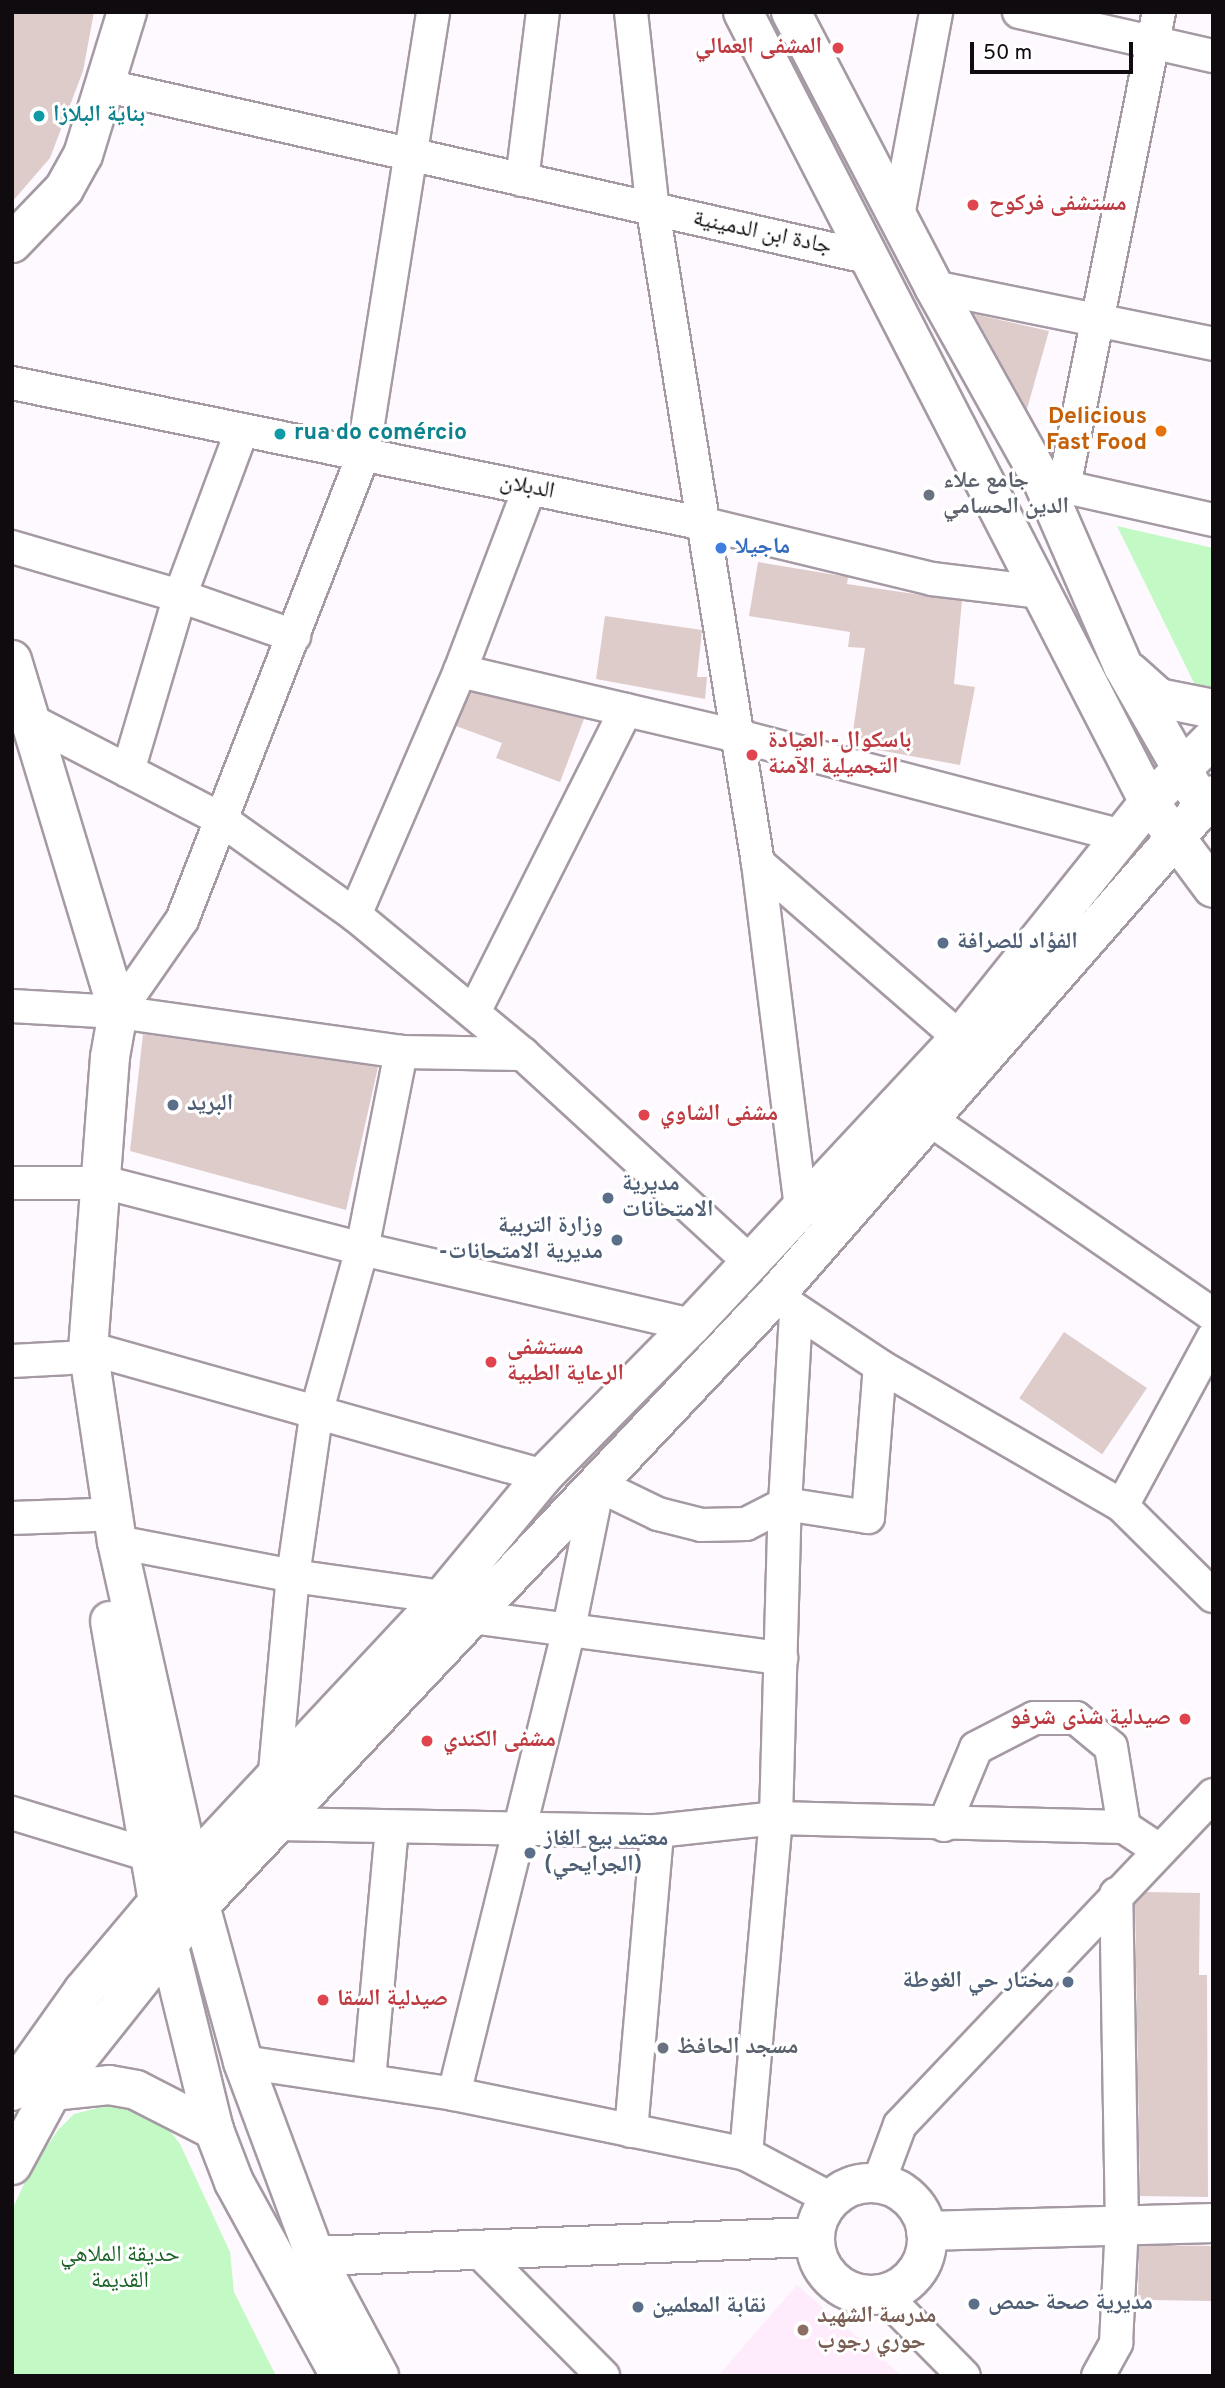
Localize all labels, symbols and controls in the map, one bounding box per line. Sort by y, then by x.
scale bar [973,28,1136,72]
place label: المشفى العمالي [695,34,822,62]
marker: المشفى العمالي [828,38,848,58]
text: 50 m [983,40,1032,67]
place label: بناية البلازا [53,102,145,130]
marker: بناية البلازا [31,108,47,124]
place label: مستشفى فركوح [989,191,1127,219]
marker: مستشفى فركوح [963,195,983,215]
street label: جادة ابن الدمينية [690,206,834,262]
place label: Delicious Fast Food [1046,404,1147,458]
place label: rua do comércio [294,420,467,448]
marker: Delicious Fast Food [1153,423,1169,439]
marker: rua do comércio [272,426,288,442]
place label: جامع علاء الدين الحسامي [943,468,1069,522]
street label: الدبلان [497,469,557,507]
marker: جامع علاء الدين الحسامي [921,487,937,503]
place label: ماجيلا [735,534,790,562]
marker: ماجيلا [713,540,729,556]
place label: باسكوال- العيادة التجميلية الآمنة [768,728,911,782]
marker: باسكوال- العيادة التجميلية الآمنة [742,745,762,765]
place label: الفؤاد للصرافة [957,929,1078,957]
marker: الفؤاد للصرافة [935,935,951,951]
place label: البريد [187,1091,233,1119]
marker: البريد [165,1097,181,1113]
place label: مشفى الشاوي [660,1101,778,1129]
marker: مشفى الشاوي [634,1105,654,1125]
place label: مديرية الامتحانات [622,1171,713,1225]
marker: مديرية الامتحانات [600,1190,616,1206]
place label: وزارة التربية -مديرية الامتحانات [439,1213,603,1267]
marker: وزارة التربية -مديرية الامتحانات [609,1232,625,1248]
place label: مستشفى الرعاية الطبية [507,1335,624,1389]
marker: مستشفى الرعاية الطبية [481,1352,501,1372]
place label: صيدلية شذى شرفو [1010,1705,1171,1733]
marker: صيدلية شذى شرفو [1177,1711,1193,1727]
place label: مشفى الكندي [443,1727,556,1755]
marker: مشفى الكندي [417,1731,437,1751]
place label: معتمد بيع الغاز (الجرايحي) [544,1826,668,1880]
marker: معتمد بيع الغاز (الجرايحي) [522,1845,538,1861]
place label: مختار حي الغوطة [902,1968,1054,1996]
marker: مختار حي الغوطة [1060,1974,1076,1990]
place label: صيدلية السقا [337,1986,448,2014]
marker: صيدلية السقا [315,1992,331,2008]
place label: مسجد الحافظ [677,2034,798,2062]
marker: مسجد الحافظ [655,2040,671,2056]
park label: حديقة الملاهي القديمة [60,2242,180,2296]
place label: مديرية صحة حمص [988,2290,1153,2318]
place label: نقابة المعلمين [652,2293,766,2321]
marker: مديرية صحة حمص [966,2296,982,2312]
marker: نقابة المعلمين [630,2299,646,2315]
place label: مدرسة الشهيد حوري رجوب [817,2303,936,2357]
marker: مدرسة الشهيد حوري رجوب [795,2322,811,2338]

